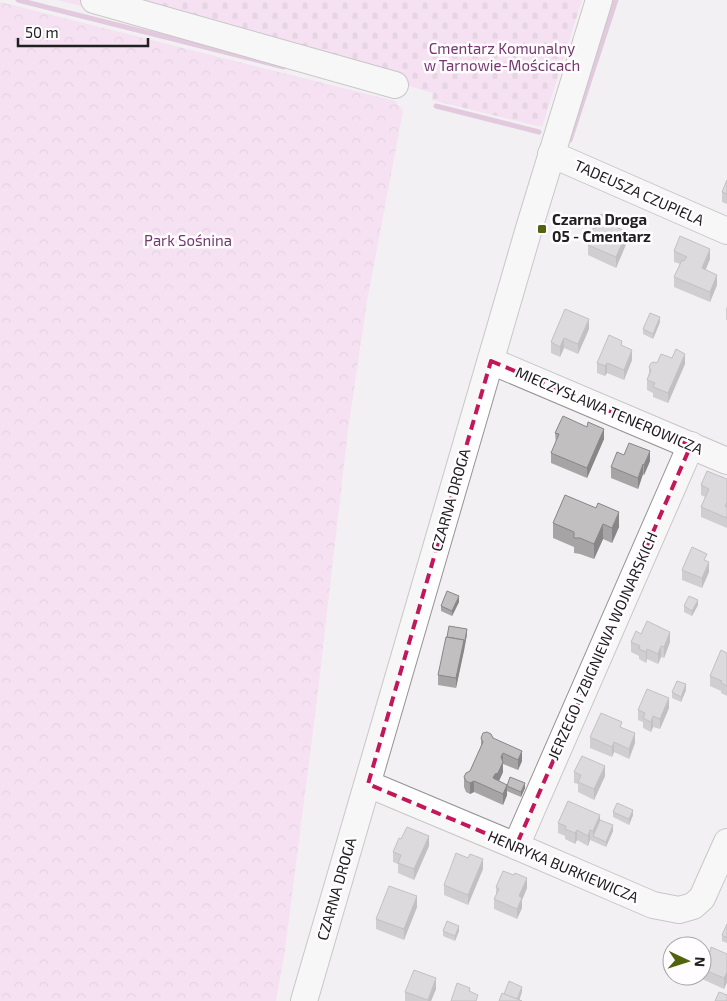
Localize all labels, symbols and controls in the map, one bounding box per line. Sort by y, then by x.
scale bar [18,15,148,47]
text: 50 m [25,23,59,41]
park label: Cmentarz Komunalny w Tarnowie-Mościcach [424,39,580,74]
street label: TADEUSZA CZUPIELA [572,155,708,229]
place label: Czarna Droga 05 - Cmentarz [552,210,651,245]
marker: Czarna Droga 05 - Cmentarz [536,223,548,235]
park label: Park Sośnina [144,231,232,249]
street label: MIECZYSŁAWA TENEROWICZA [513,362,706,458]
street label: CZARNA DROGA [427,445,474,553]
street label: JERZEGO I ZBIGNIEWA WOJNARSKICH [543,529,661,762]
street label: HENRYKA BURKIEWICZA [485,826,642,906]
street label: CZARNA DROGA [313,834,360,942]
north arrow [662,936,712,986]
text: N [692,956,709,968]

